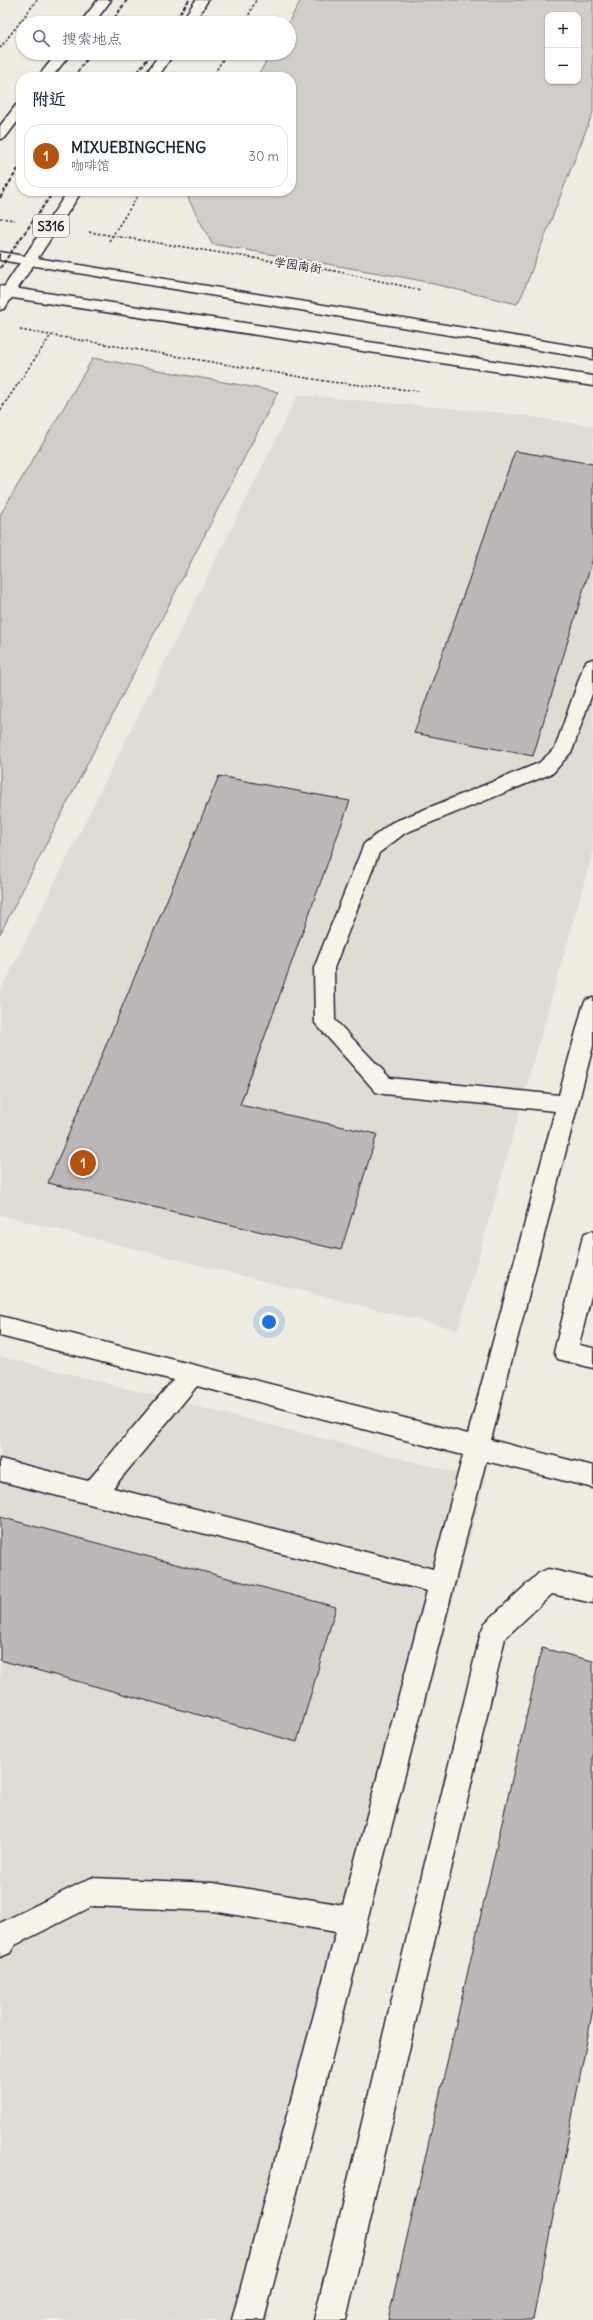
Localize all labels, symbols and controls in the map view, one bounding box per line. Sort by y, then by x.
map controls [545,12,581,84]
button: + [545,12,581,48]
search box [16,16,296,60]
icon: search [30,27,52,49]
text: 搜索地点 [62,29,122,48]
button: − [545,48,581,84]
text: 附近 [32,88,66,110]
text: MIXUEBINGCHENG [71,138,206,157]
text: 1 [43,148,49,165]
text: 30 m [249,148,279,165]
text: 咖啡馆 [71,157,110,174]
road number: S316 [33,215,69,237]
street label: 学园南街 [273,254,323,276]
pin: 1 [70,1148,96,1178]
your location [259,1312,279,1332]

